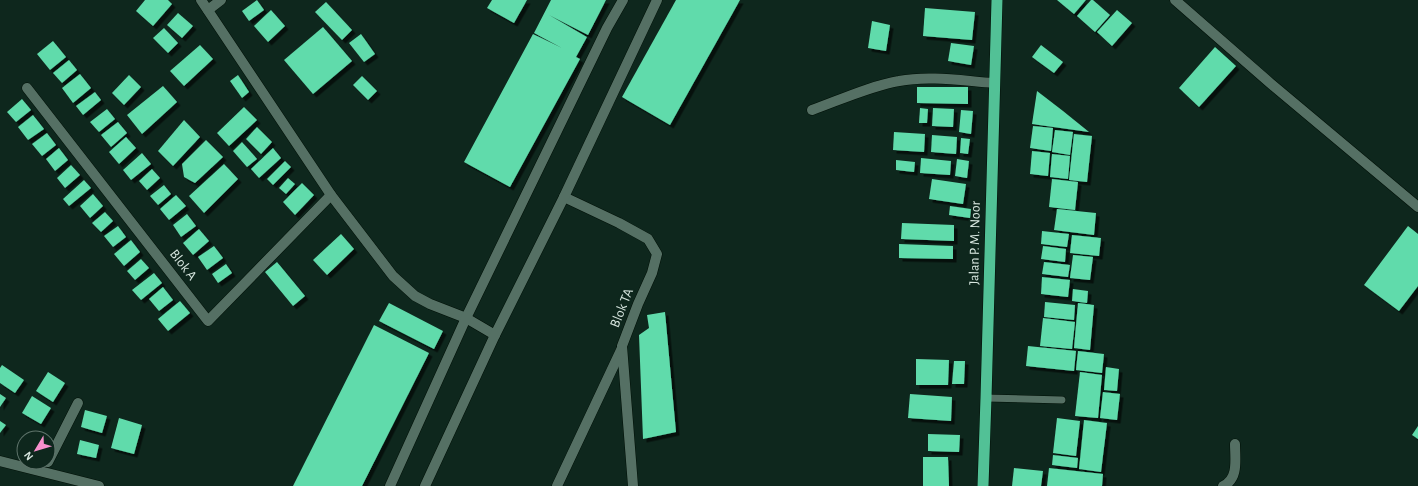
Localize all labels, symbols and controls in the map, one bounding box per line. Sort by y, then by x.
street label: Jalan P. M. Noor [967,200,983,285]
street label: Blok A [167,247,199,283]
street label: Blok TA [608,286,636,330]
north arrow [16,430,56,470]
text: N [22,449,35,462]

